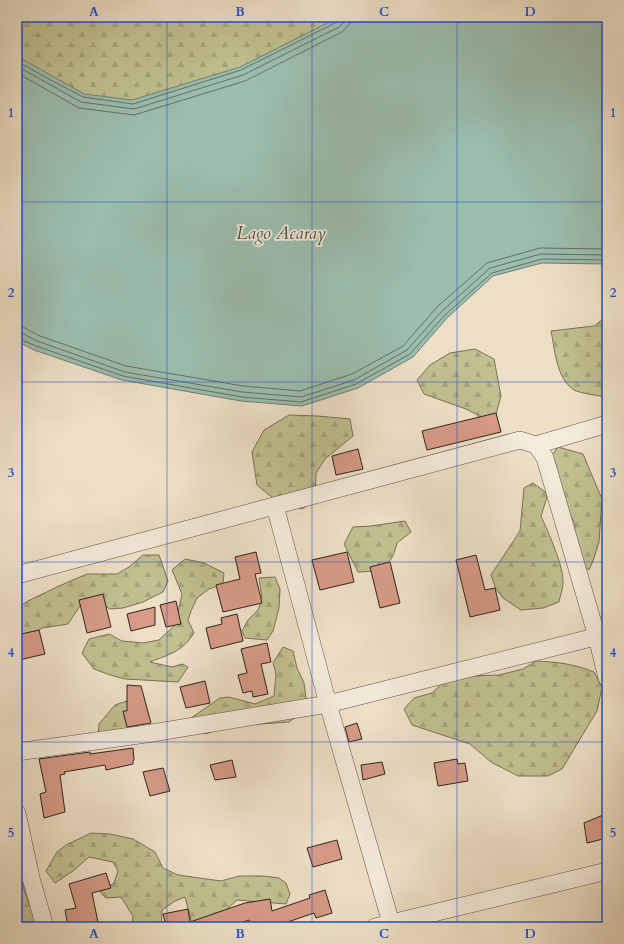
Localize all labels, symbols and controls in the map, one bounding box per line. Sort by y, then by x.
text: A [89,3,99,21]
text: B [235,3,245,21]
text: C [379,3,389,21]
text: D [524,3,536,21]
text: 1 [8,104,14,122]
text: 1 [610,104,616,122]
water label: Lago Acaray [236,221,326,246]
text: 2 [8,284,15,302]
text: 2 [610,284,617,302]
text: 3 [8,464,15,482]
text: 3 [610,464,617,482]
text: 4 [8,644,15,662]
text: 4 [610,644,617,662]
text: 5 [8,824,14,842]
text: 5 [610,824,616,842]
text: A [89,925,99,943]
text: B [235,925,245,943]
text: C [379,925,389,943]
text: D [524,925,536,943]

